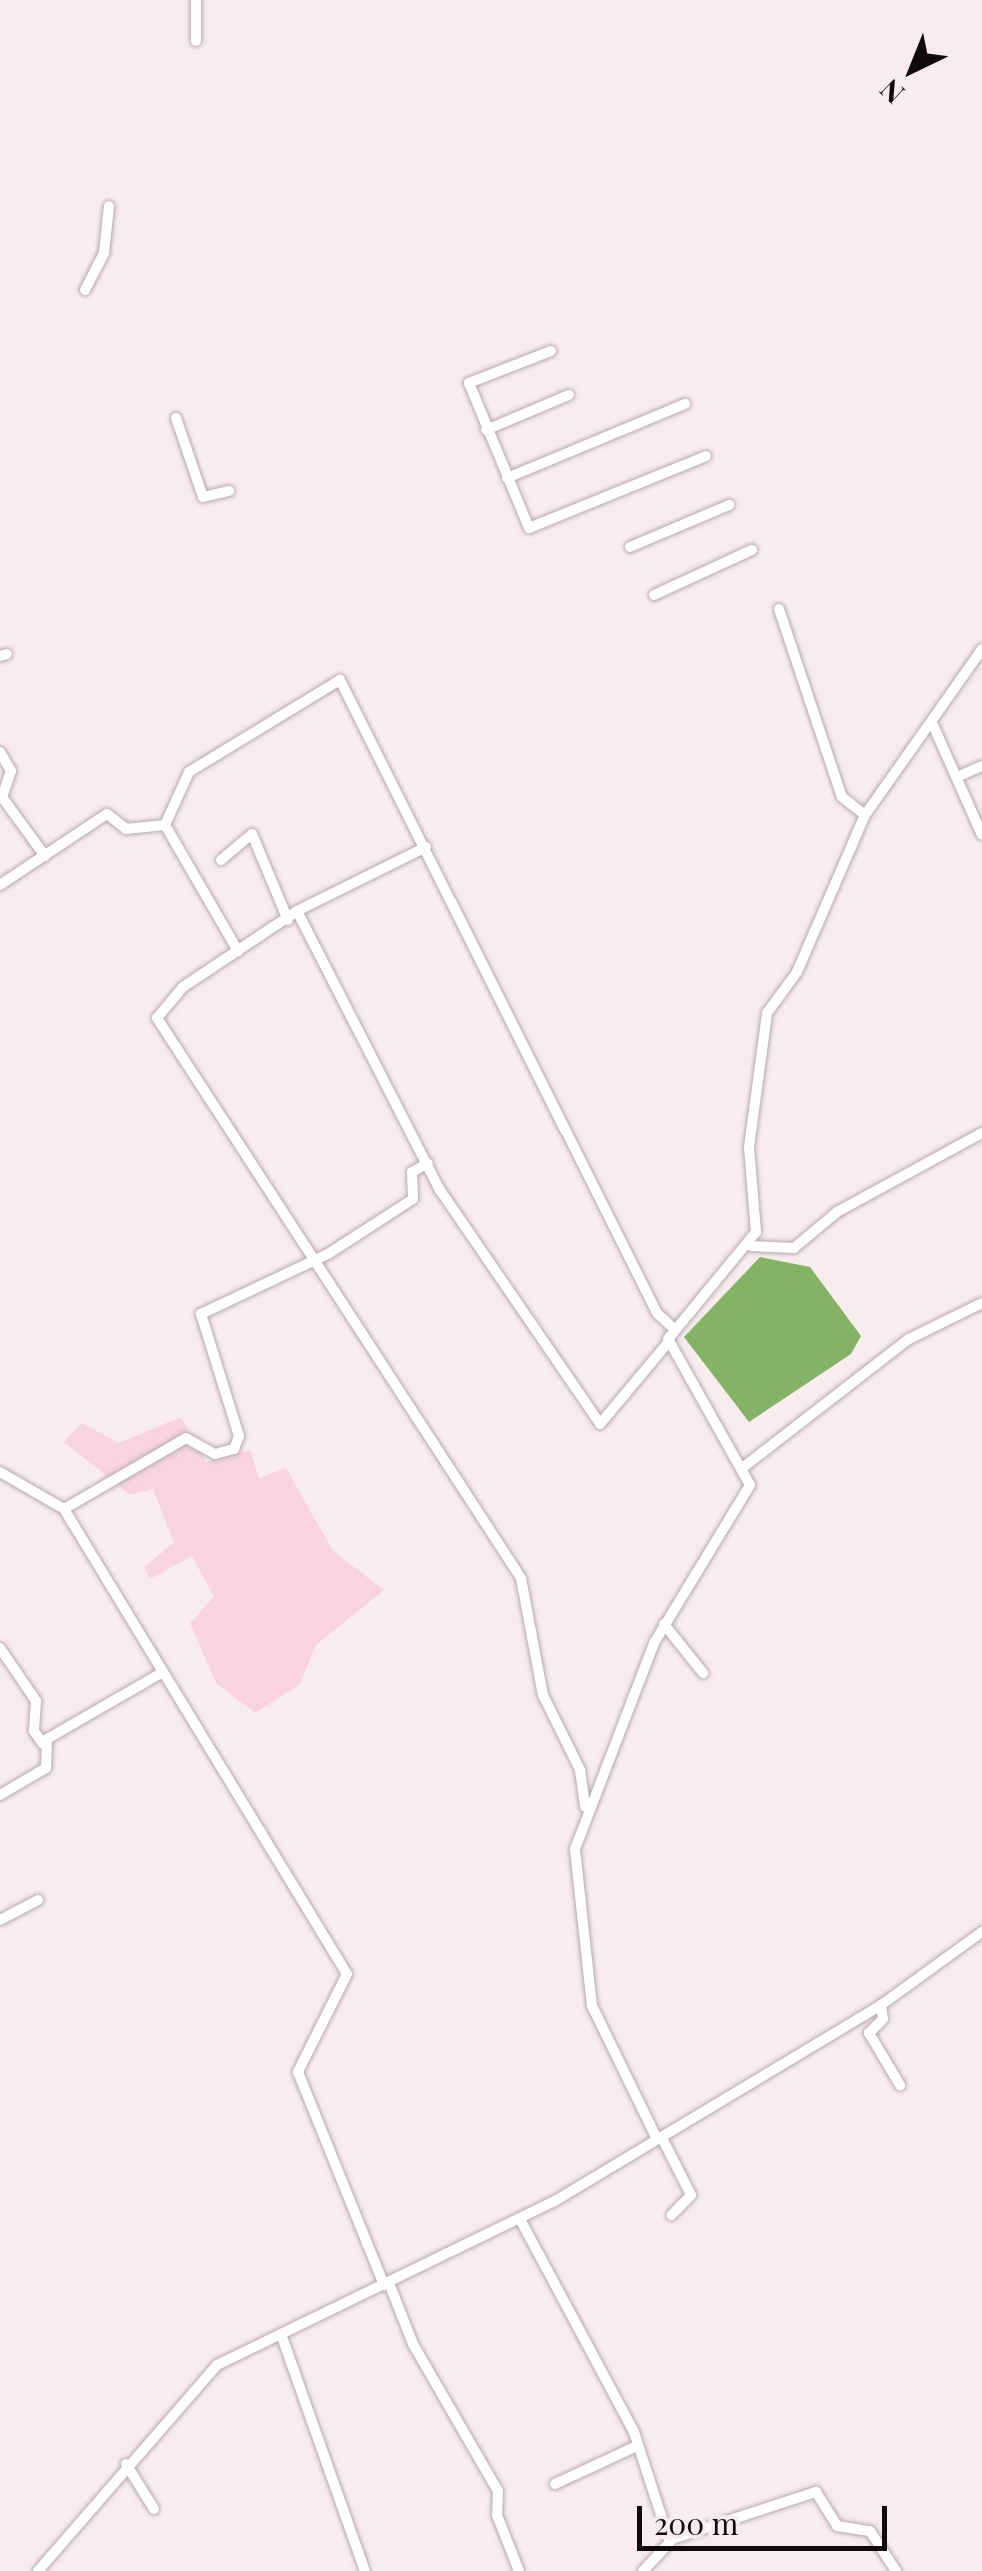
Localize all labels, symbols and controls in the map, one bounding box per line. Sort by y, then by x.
north arrow [862,20,962,120]
text: N [871,72,911,113]
scale bar [642,2486,892,2548]
text: 200 m [654,2503,738,2543]

